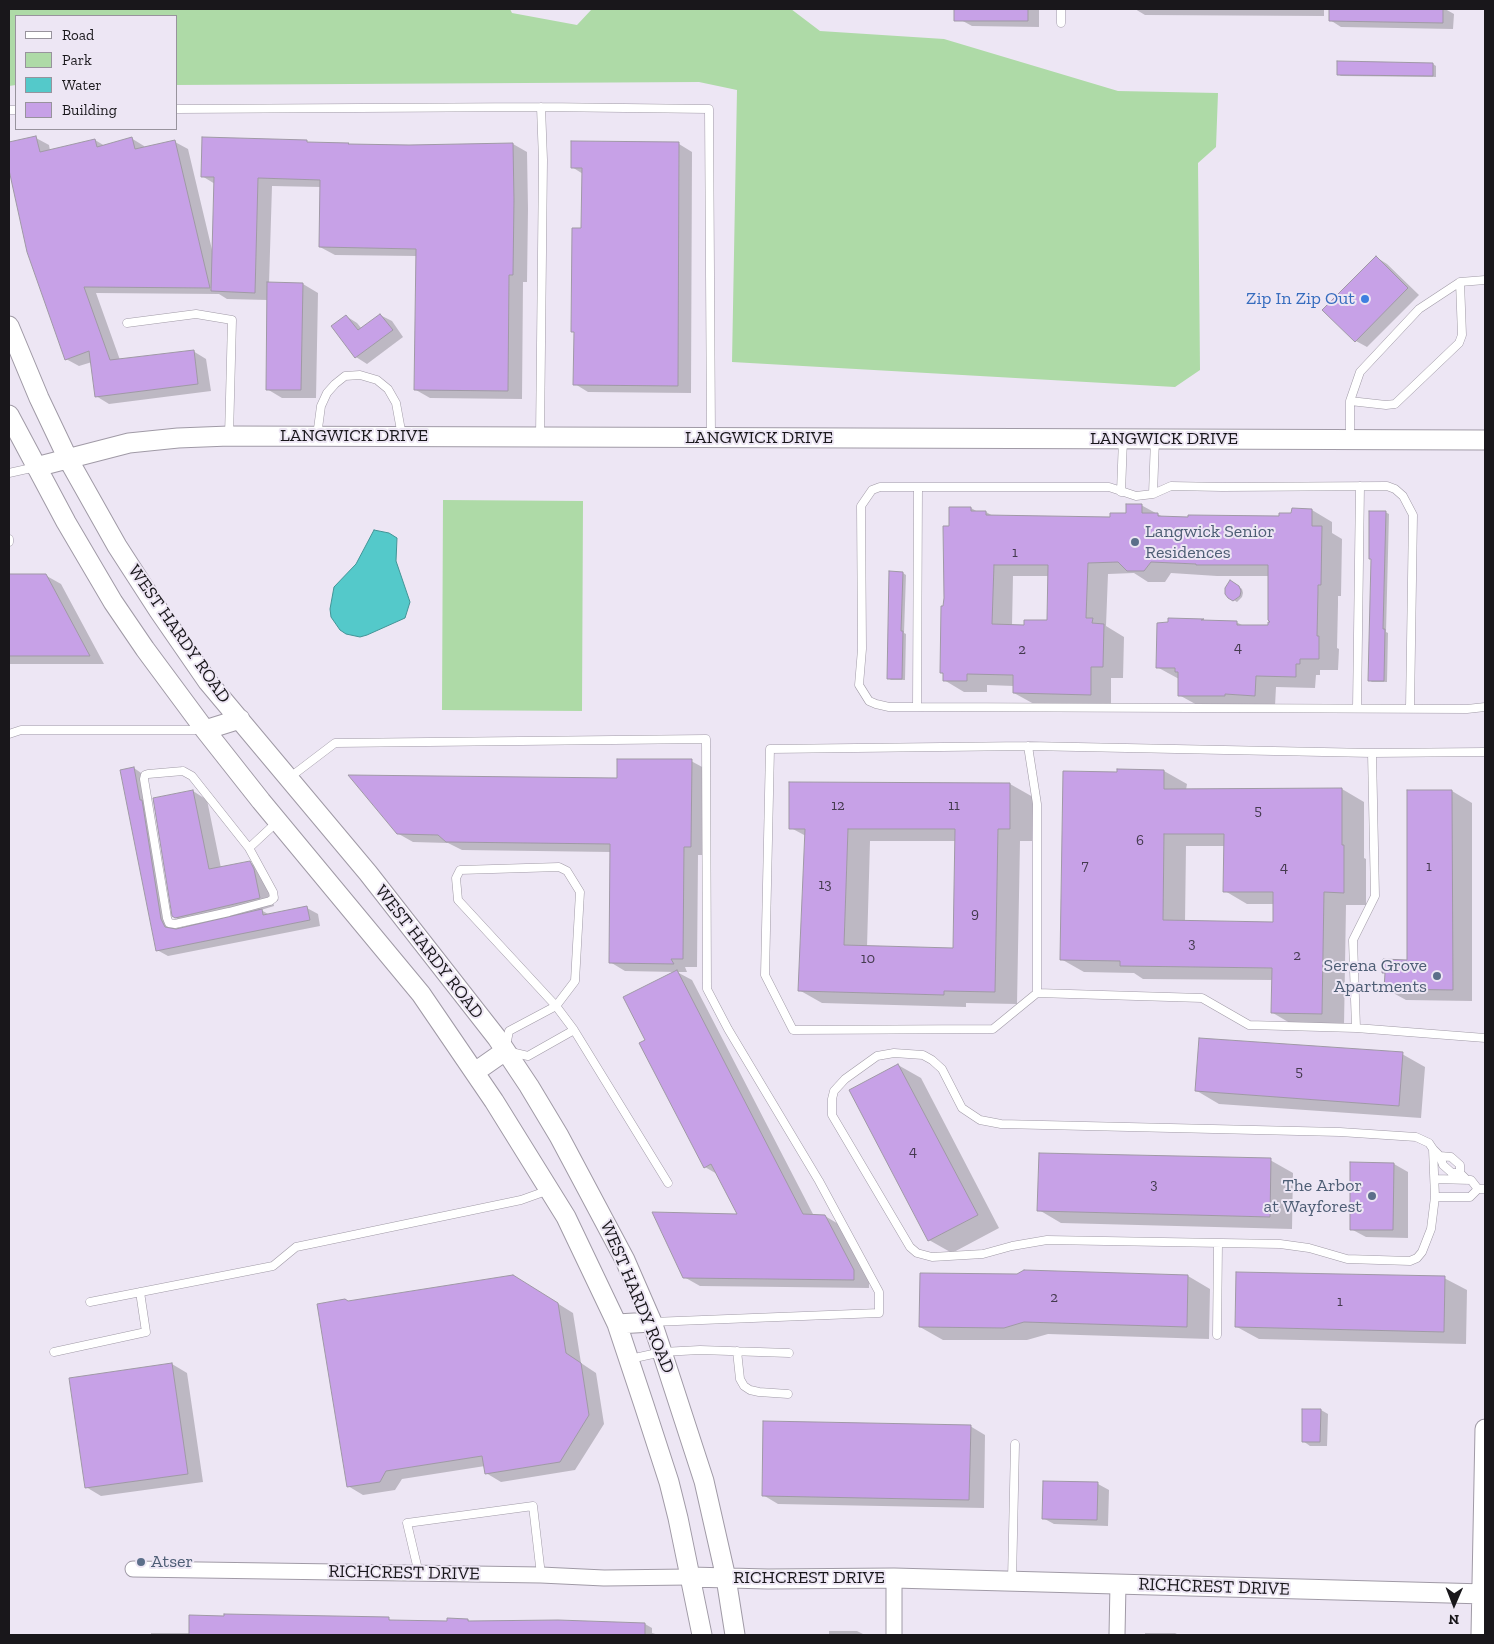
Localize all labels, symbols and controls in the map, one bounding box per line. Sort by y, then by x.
legend [15,15,178,130]
text: Road [62,26,94,44]
text: Park [62,51,92,69]
text: Water [62,76,102,94]
text: Building [62,101,117,119]
place label: Zip In Zip Out [1246,288,1355,310]
marker: Zip In Zip Out [1359,293,1371,305]
street label: LANGWICK DRIVE [280,425,428,447]
street label: LANGWICK DRIVE [685,427,833,449]
street label: LANGWICK DRIVE [1090,428,1238,450]
place label: Langwick Senior Residences [1145,521,1274,564]
marker: Langwick Senior Residences [1129,536,1141,548]
house number: 1 [1012,544,1018,562]
street label: WEST HARDY ROAD [123,561,235,707]
house number: 4 [1234,639,1242,657]
house number: 2 [1018,641,1026,659]
house number: 12 [831,797,845,815]
house number: 11 [948,797,960,815]
house number: 5 [1254,802,1262,820]
house number: 6 [1136,832,1144,850]
house number: 7 [1081,857,1089,875]
house number: 1 [1426,858,1432,876]
house number: 4 [1280,859,1288,877]
house number: 13 [818,876,832,894]
street label: WEST HARDY ROAD [370,881,488,1023]
house number: 9 [971,905,979,923]
house number: 3 [1188,935,1196,953]
house number: 2 [1293,947,1301,965]
house number: 10 [861,950,875,968]
place label: Serena Grove Apartments [1324,955,1427,998]
marker: Serena Grove Apartments [1431,970,1443,982]
house number: 5 [1295,1063,1303,1081]
house number: 4 [909,1143,917,1161]
place label: The Arbor at Wayforest [1264,1175,1362,1218]
house number: 3 [1150,1176,1158,1194]
marker: The Arbor at Wayforest [1366,1190,1378,1202]
street label: WEST HARDY ROAD [595,1217,679,1377]
house number: 2 [1050,1289,1058,1307]
house number: 1 [1337,1293,1343,1311]
place label: Atser [151,1551,193,1573]
marker: Atser [135,1556,147,1568]
street label: RICHCREST DRIVE [328,1561,480,1585]
street label: RICHCREST DRIVE [733,1567,885,1589]
street label: RICHCREST DRIVE [1138,1574,1290,1600]
north arrow [1429,1579,1479,1629]
text: N [1448,1611,1459,1628]

